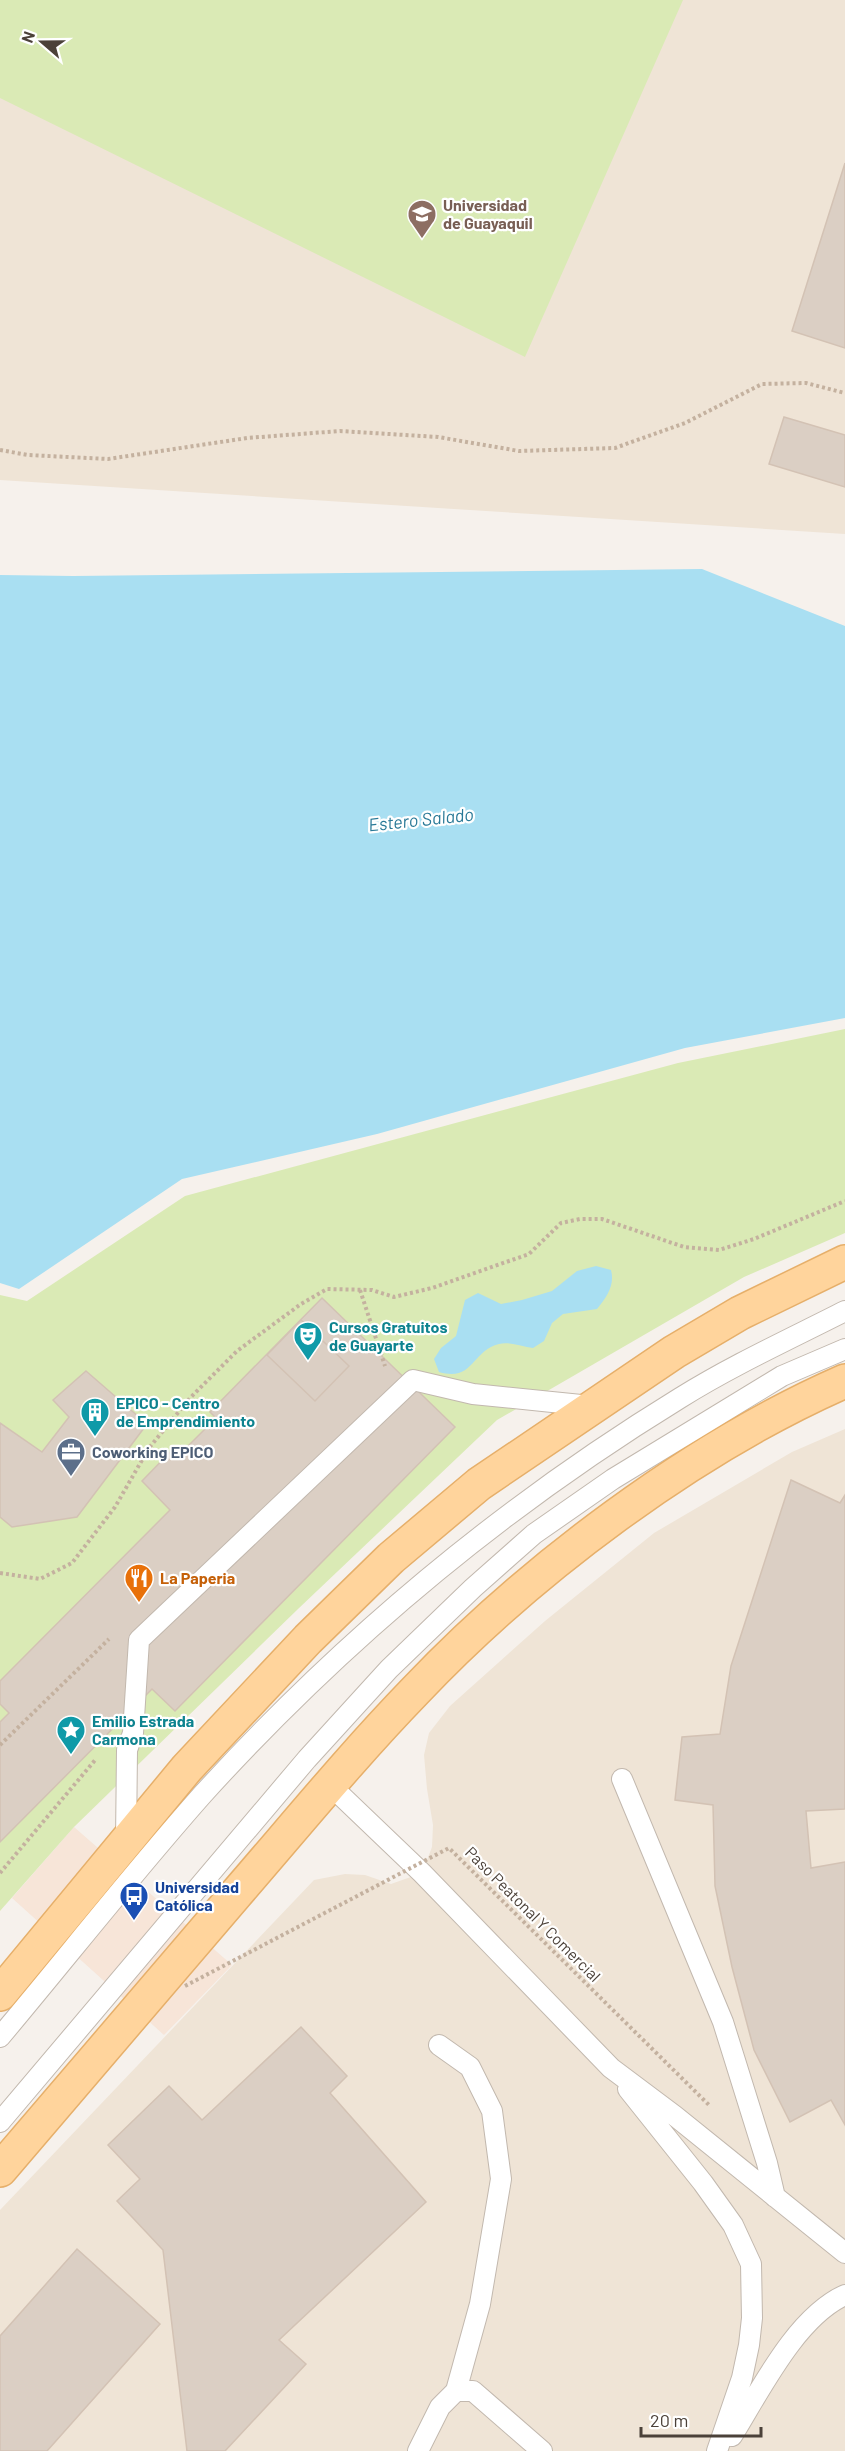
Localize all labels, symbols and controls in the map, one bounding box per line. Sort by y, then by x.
north arrow [12,12,72,72]
text: N [17,28,38,45]
place label: Universidad de Guayaquil [443,195,533,232]
school or university icon: Universidad de Guayaquil [406,198,438,240]
water label: Estero Salado [367,803,475,835]
place label: Cursos Gratuitos de Guayarte [329,1317,448,1354]
theatre icon: Cursos Gratuitos de Guayarte [292,1320,324,1362]
place label: EPICO - Centro de Emprendimiento [116,1393,255,1430]
building icon: EPICO - Centro de Emprendimiento [79,1396,111,1438]
office icon: Coworking EPICO [55,1436,87,1478]
place label: Coworking EPICO [92,1442,214,1461]
restaurant icon: La Paperia [123,1562,155,1604]
place label: La Paperia [160,1568,235,1587]
place label: Emilio Estrada Carmona [92,1711,194,1748]
place icon: Emilio Estrada Carmona [55,1714,87,1756]
street label: Paso Peatonal Y Comercial [462,1842,605,1985]
place label: Universidad Católica [155,1877,239,1914]
bus stop icon: Universidad Católica [118,1880,150,1922]
scale bar [641,2400,761,2438]
text: 20 m [650,2409,688,2431]

